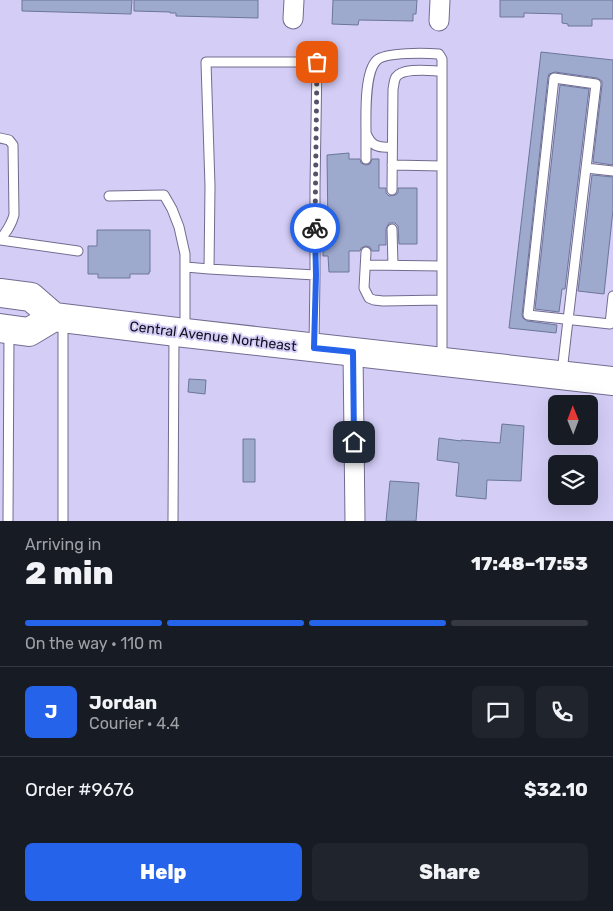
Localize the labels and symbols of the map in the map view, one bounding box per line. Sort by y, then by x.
pin [296,41,338,83]
courier [290,203,340,253]
street label: Central Avenue Northeast [128,318,298,355]
north arrow [548,395,598,445]
pin [333,421,375,463]

